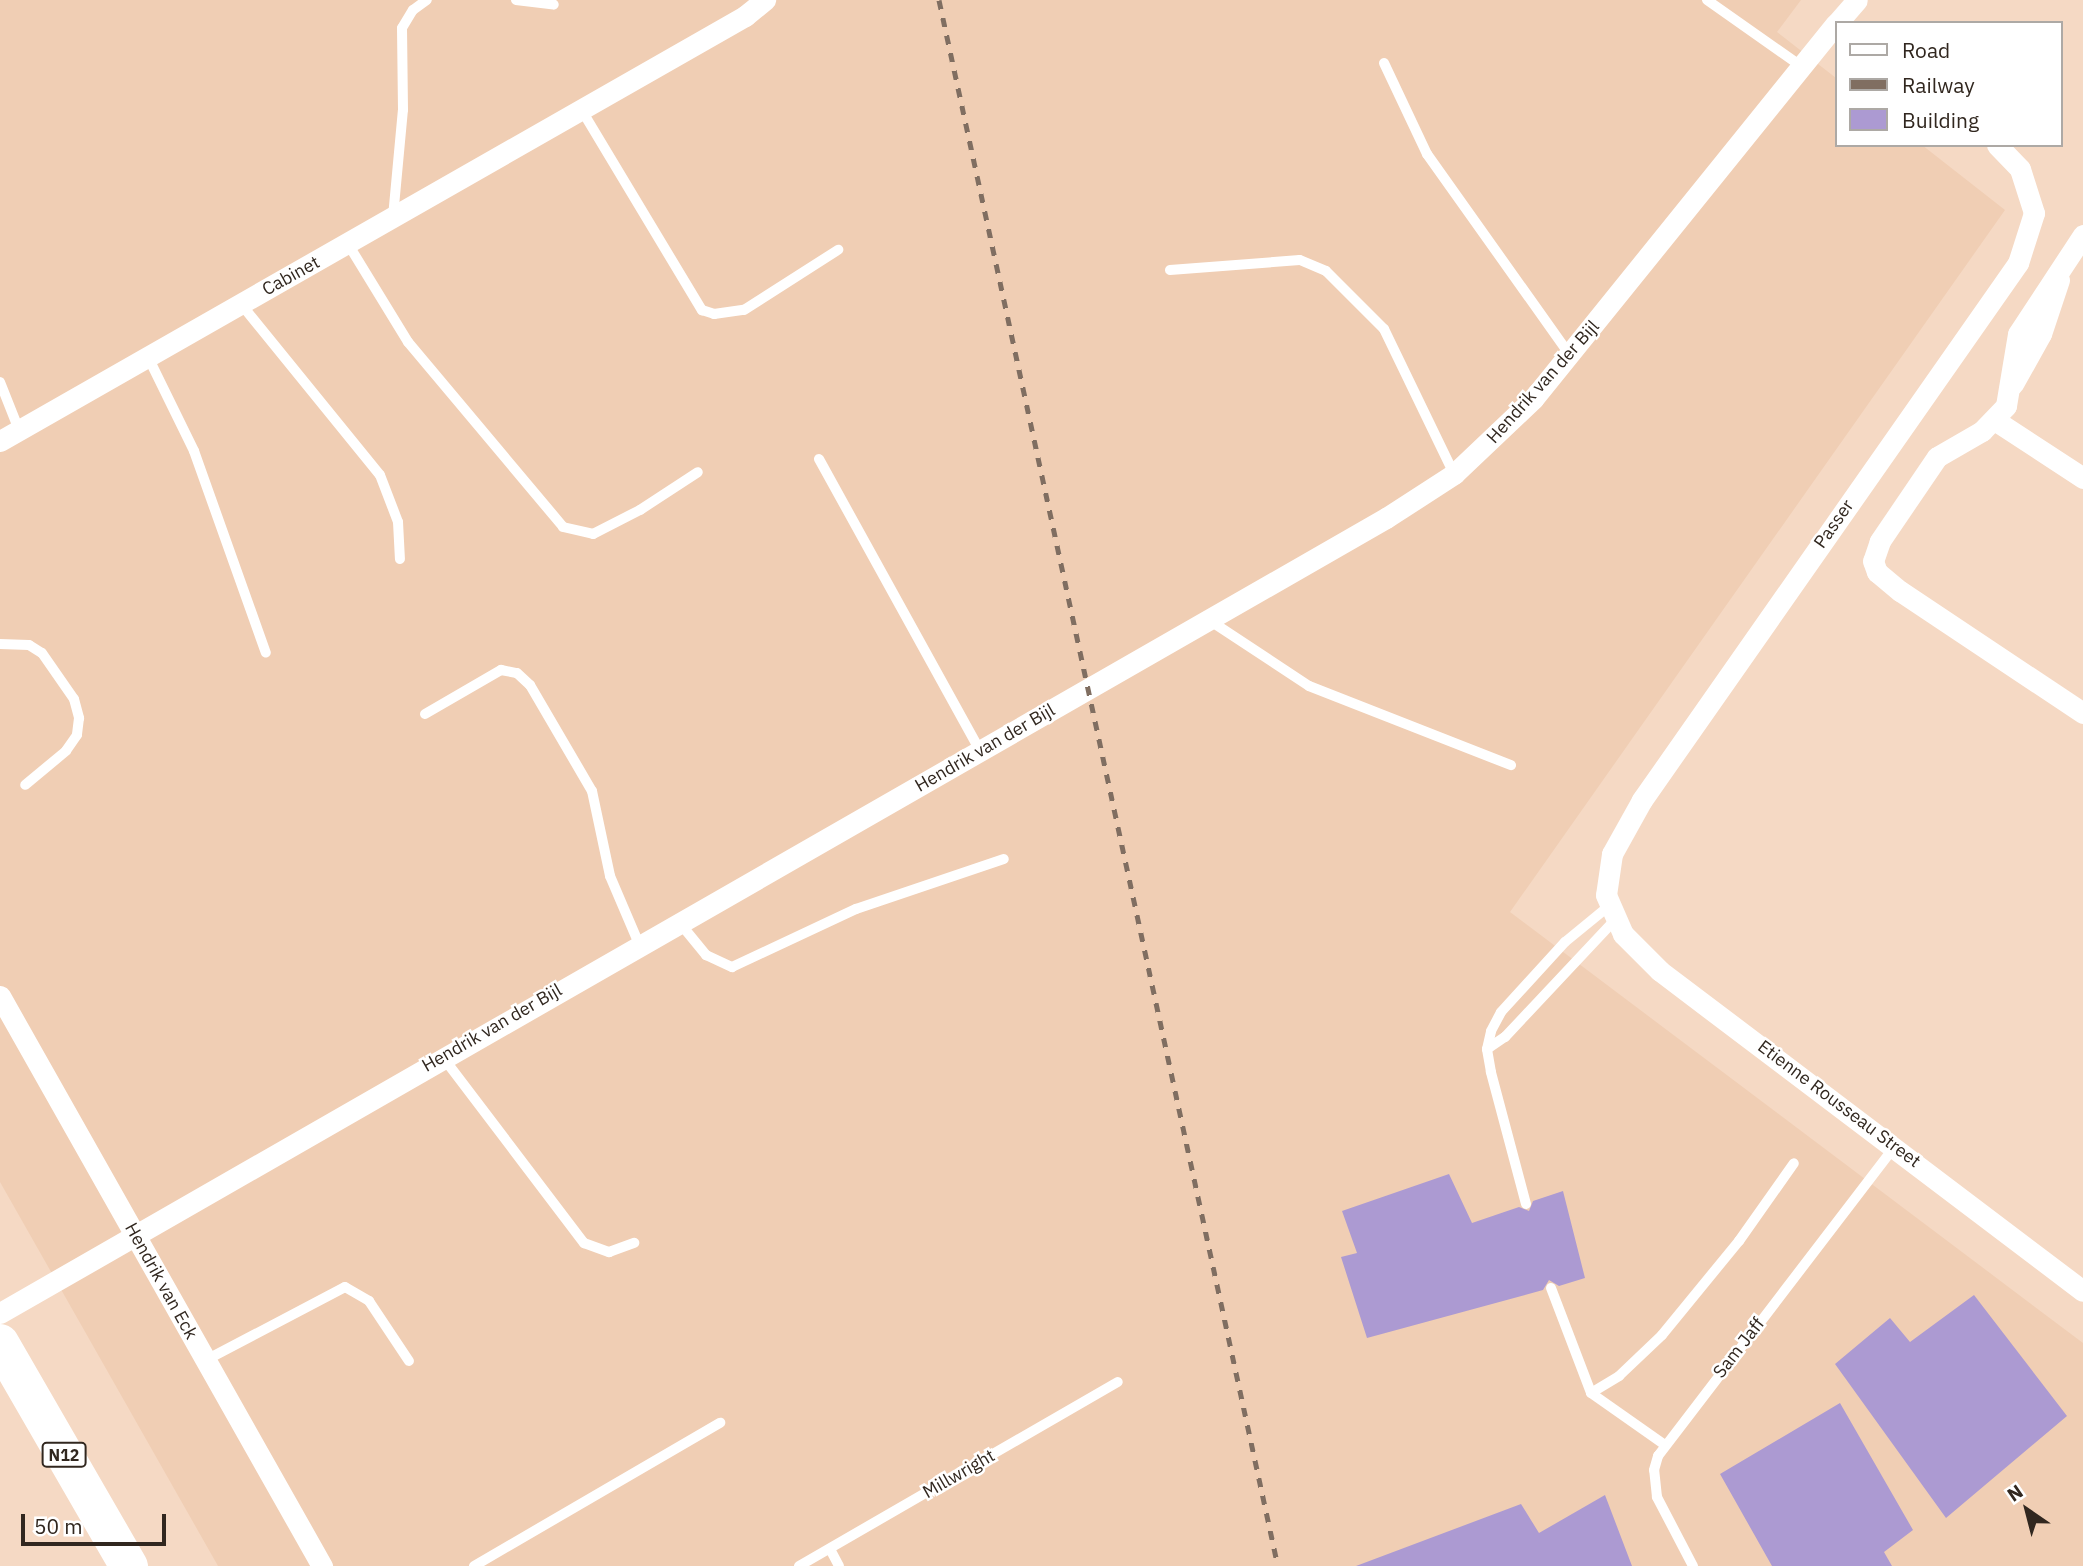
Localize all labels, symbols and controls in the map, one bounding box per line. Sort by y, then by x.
legend [1834,21,2062,147]
text: Road [1902,36,1950,64]
text: Railway [1902,71,1975,99]
text: Building [1902,106,1979,134]
street label: Cabinet [259,251,323,301]
street label: Hendrik van der Bijl [1482,316,1604,448]
street label: Passer [1810,496,1858,552]
street label: Hendrik van der Bijl [911,699,1059,797]
street label: Hendrik van der Bijl [418,979,566,1077]
street label: Etienne Rousseau Street [1753,1036,1925,1172]
street label: Hendrik van Eck [120,1219,202,1343]
street label: Sam Jaff [1709,1314,1769,1382]
road number: N12 [41,1442,87,1468]
street label: Millwright [919,1445,999,1503]
north arrow [1992,1475,2062,1545]
text: N [2002,1479,2027,1507]
scale bar [24,1500,170,1544]
text: 50 m [34,1512,83,1540]

